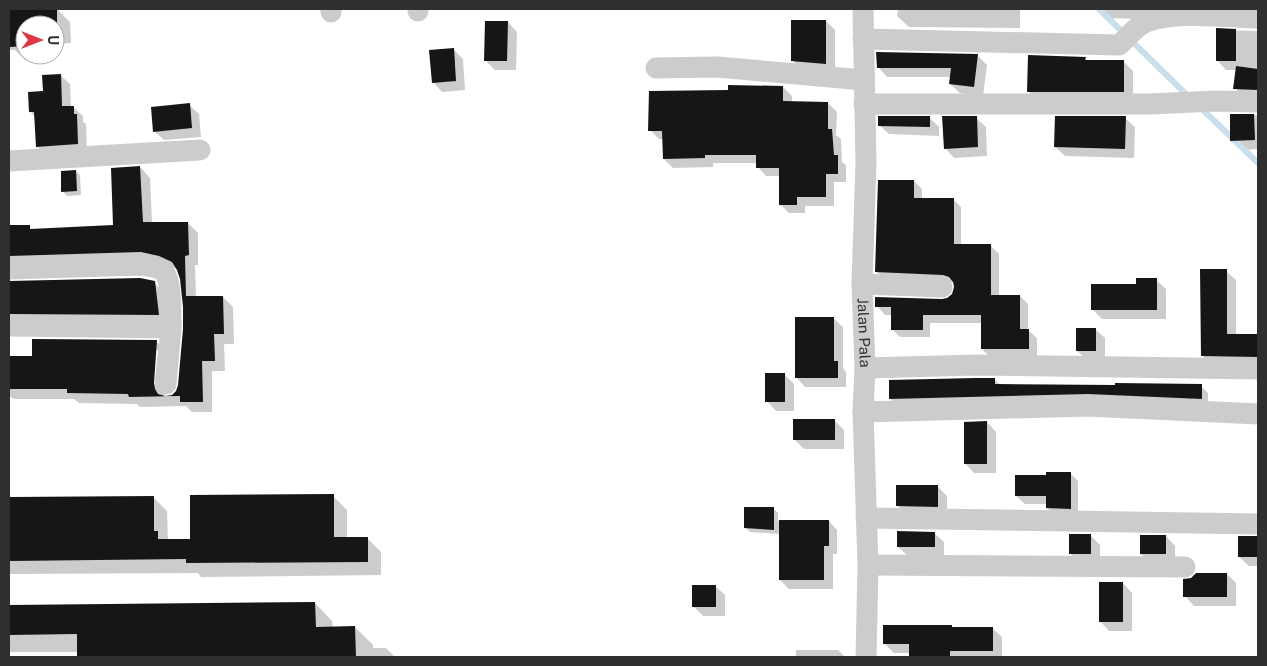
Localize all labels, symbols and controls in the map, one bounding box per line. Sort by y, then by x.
north arrow [15,15,65,65]
text: U [45,35,61,45]
street label: Jalan Pala [855,298,874,368]

